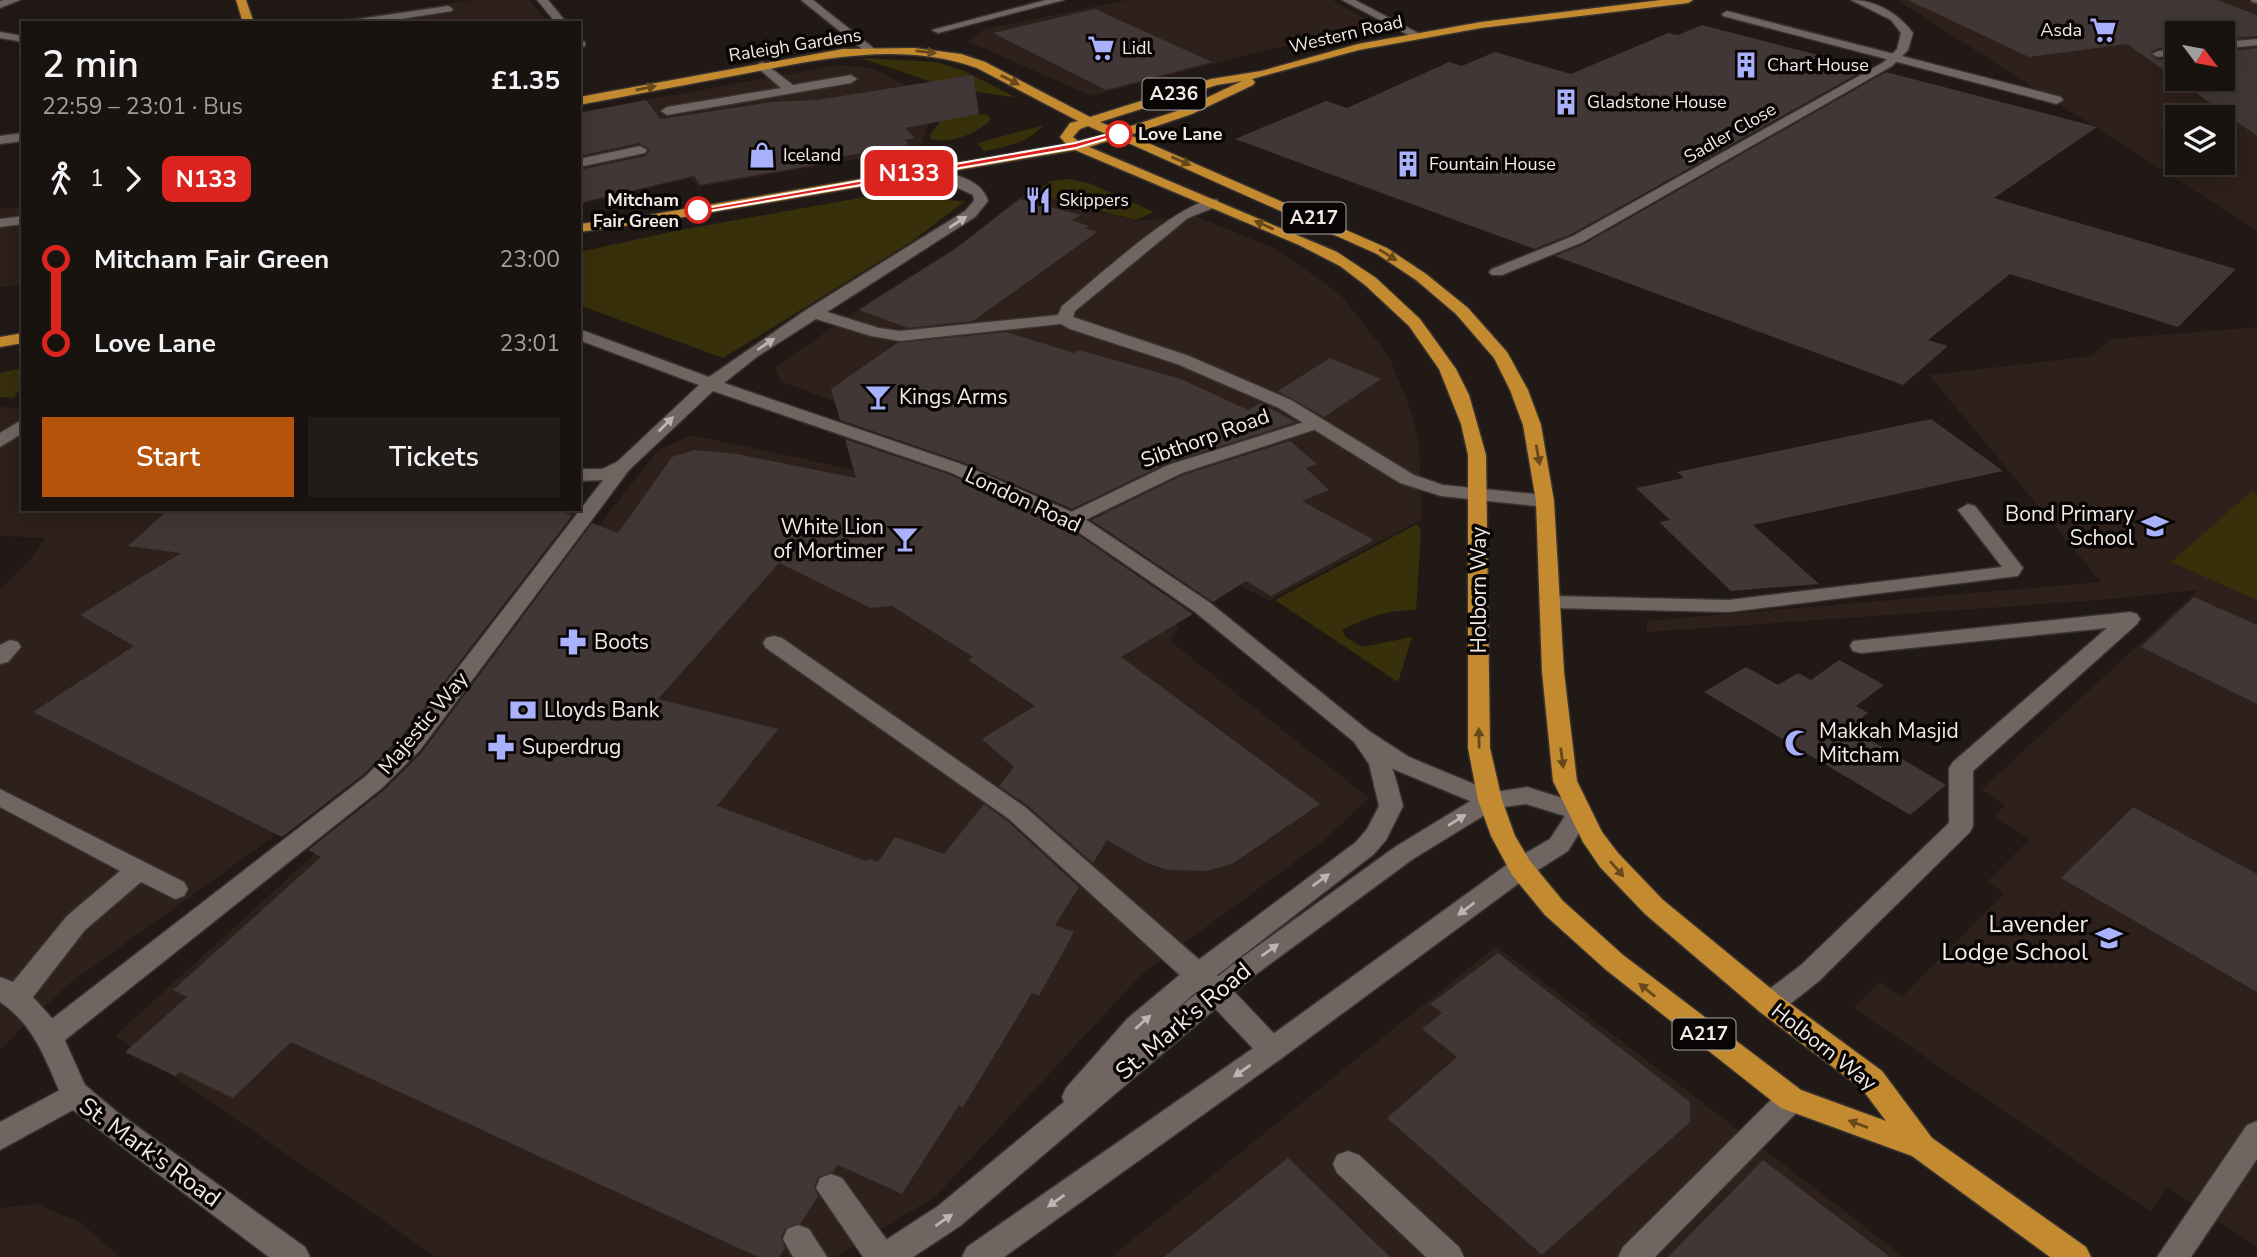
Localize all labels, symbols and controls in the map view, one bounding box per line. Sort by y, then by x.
street label: Western Road [1287,9,1405,59]
supermarket icon: Asda [2088,15,2118,45]
place label: Asda [2040,18,2082,42]
north arrow [2165,21,2235,91]
map controls [2165,21,2235,175]
street label: Raleigh Gardens [727,23,863,67]
supermarket icon: Lidl [1086,33,1116,63]
place label: Lidl [1122,36,1152,60]
text: 2 min [42,39,139,90]
one-way arrow [915,47,937,58]
building icon: Chart House [1731,50,1761,80]
place label: Chart House [1767,53,1869,77]
text: £1.35 [491,63,560,98]
one-way arrow [1000,74,1019,86]
road number: A236 [1142,78,1206,110]
one-way arrow [635,83,657,94]
building icon: Gladstone House [1551,87,1581,117]
place label: Gladstone House [1587,90,1727,114]
text: 22:59 – 23:01 · Bus [42,91,243,122]
street label: Sadler Close [1680,97,1780,169]
button: layers [2165,105,2235,175]
marker: Love Lane [1106,121,1132,147]
place label: Love Lane [1138,122,1223,146]
shop icon: Iceland [747,140,777,170]
place label: Iceland [783,143,841,167]
building icon: Fountain House [1393,149,1423,179]
line badge: N133 [860,150,958,196]
place label: Fountain House [1429,152,1556,176]
one-way arrow [1171,155,1191,167]
text: N133 [878,157,940,189]
icon: walk [42,160,80,198]
icon: forward [114,160,152,198]
text: 1 [90,163,104,194]
text: N133 [176,163,237,195]
restaurant icon: Skippers [1023,185,1053,215]
place label: Mitcham Fair Green [593,188,679,233]
place label: Skippers [1059,188,1129,212]
marker: Mitcham Fair Green [685,197,711,223]
road number: A217 [1282,202,1346,233]
one-way arrow [949,215,967,229]
one-way arrow [1254,219,1274,231]
text: Mitcham Fair Green [94,242,329,277]
text: 23:00 [500,244,560,275]
one-way arrow [1378,249,1398,262]
text: Love Lane [94,326,216,361]
text: 23:01 [500,328,560,359]
one-way arrow [757,337,775,351]
bar icon: Kings Arms [863,382,893,412]
place label: Kings Arms [899,383,1008,411]
street label: Sibthorp Road [1137,402,1273,474]
one-way arrow [658,416,674,432]
button: Start [42,417,294,497]
button: Tickets [308,417,560,497]
one-way arrow [1532,444,1543,466]
street label: London Road [960,461,1086,539]
place label: Bond Primary School [2005,500,2135,552]
school or university icon: Bond Primary School [2140,511,2170,541]
place label: White Lion of Mortimer [773,513,884,565]
bar icon: White Lion of Mortimer [890,524,920,554]
street label: Holborn Way [1465,527,1493,653]
pharmacy icon: Boots [558,627,588,657]
place label: Boots [594,628,649,656]
street label: Majestic Way [372,665,474,780]
bank icon: Lloyds Bank [508,695,538,725]
place label: Lloyds Bank [544,696,660,724]
place label: Makkah Masjid Mitcham [1819,717,1959,769]
one-way arrow [1473,727,1485,749]
mosque icon: Makkah Masjid Mitcham [1783,728,1813,758]
pharmacy icon: Superdrug [486,732,516,762]
place label: Superdrug [522,733,621,761]
one-way arrow [1557,747,1568,769]
one-way arrow [1447,814,1467,827]
one-way arrow [1608,860,1624,877]
one-way arrow [1312,873,1331,887]
one-way arrow [1457,901,1475,915]
place label: Lavender Lodge School [1941,908,2088,968]
school or university icon: Lavender Lodge School [2094,923,2124,953]
one-way arrow [1261,943,1279,957]
street label: St. Mark's Road [1108,955,1258,1087]
one-way arrow [1639,982,1657,997]
street label: Holborn Way [1766,997,1883,1097]
one-way arrow [1135,1015,1152,1030]
road number: A217 [1672,1018,1736,1050]
one-way arrow [1233,1064,1251,1078]
street label: St. Mark's Road [73,1090,227,1214]
one-way arrow [1847,1118,1868,1129]
one-way arrow [1047,1194,1065,1208]
one-way arrow [934,1213,953,1226]

